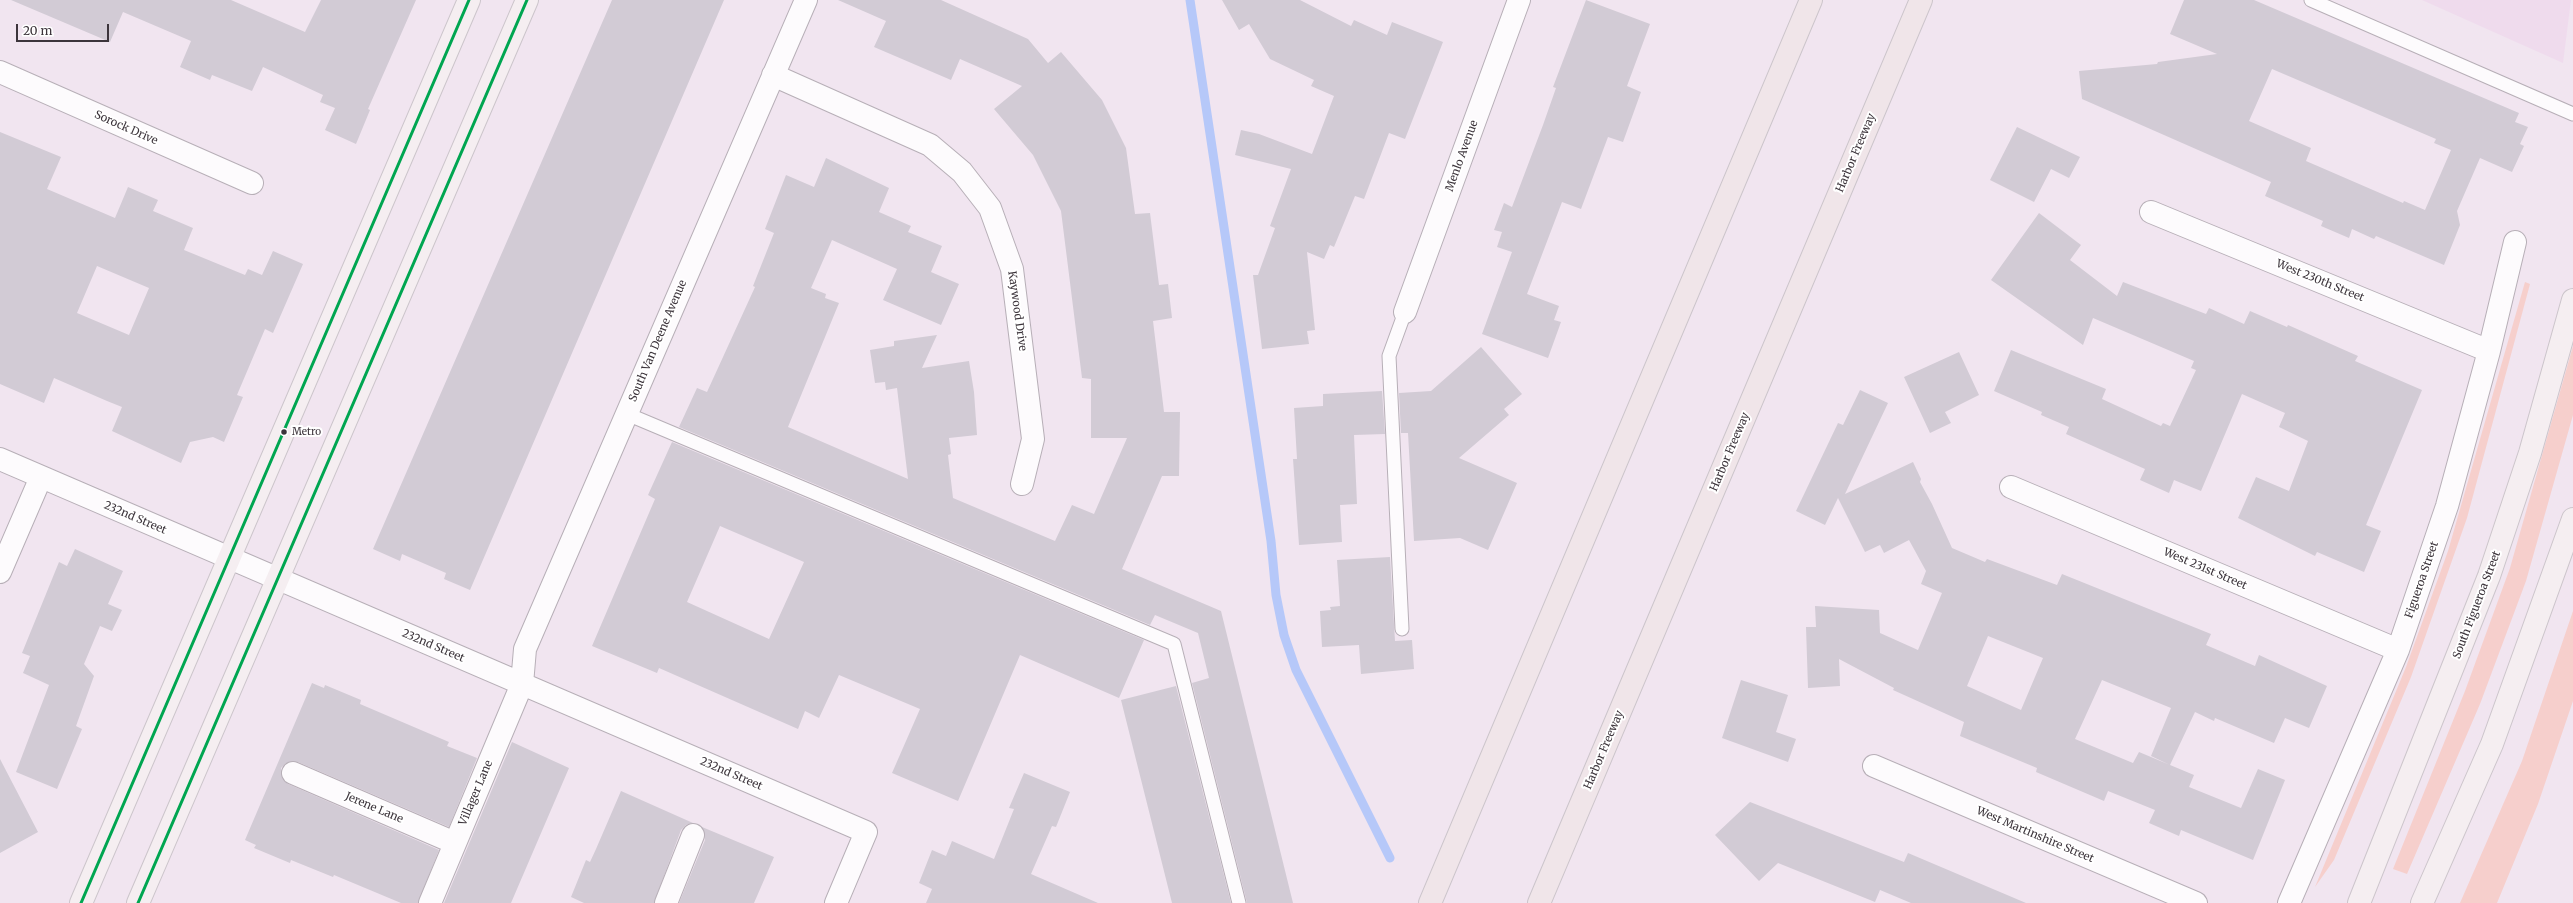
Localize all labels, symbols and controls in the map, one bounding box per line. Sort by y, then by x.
scale bar [18,16,111,42]
text: 20 m [23,23,52,38]
street label: Sorock Drive [92,108,160,148]
street label: Harbor Freeway [1833,112,1879,194]
street label: Menlo Avenue [1443,119,1481,193]
street label: West 230th Street [2274,257,2366,305]
street label: Kaywood Drive [1005,270,1029,352]
street label: South Van Deene Avenue [626,278,690,404]
street label: Harbor Freeway [1707,411,1753,493]
place label: Metro [292,426,321,438]
marker: Metro [279,427,289,437]
street label: 232nd Street [102,499,168,537]
street label: Figueroa Street [2403,540,2441,620]
street label: West 231st Street [2161,545,2249,593]
street label: South Figueroa Street [2450,549,2504,661]
street label: 232nd Street [400,627,466,665]
street label: Harbor Freeway [1581,709,1627,791]
street label: 232nd Street [698,755,764,793]
street label: Villager Lane [456,758,496,828]
street label: Jerene Lane [343,790,405,826]
street label: West Martinshire Street [1974,804,2096,866]

